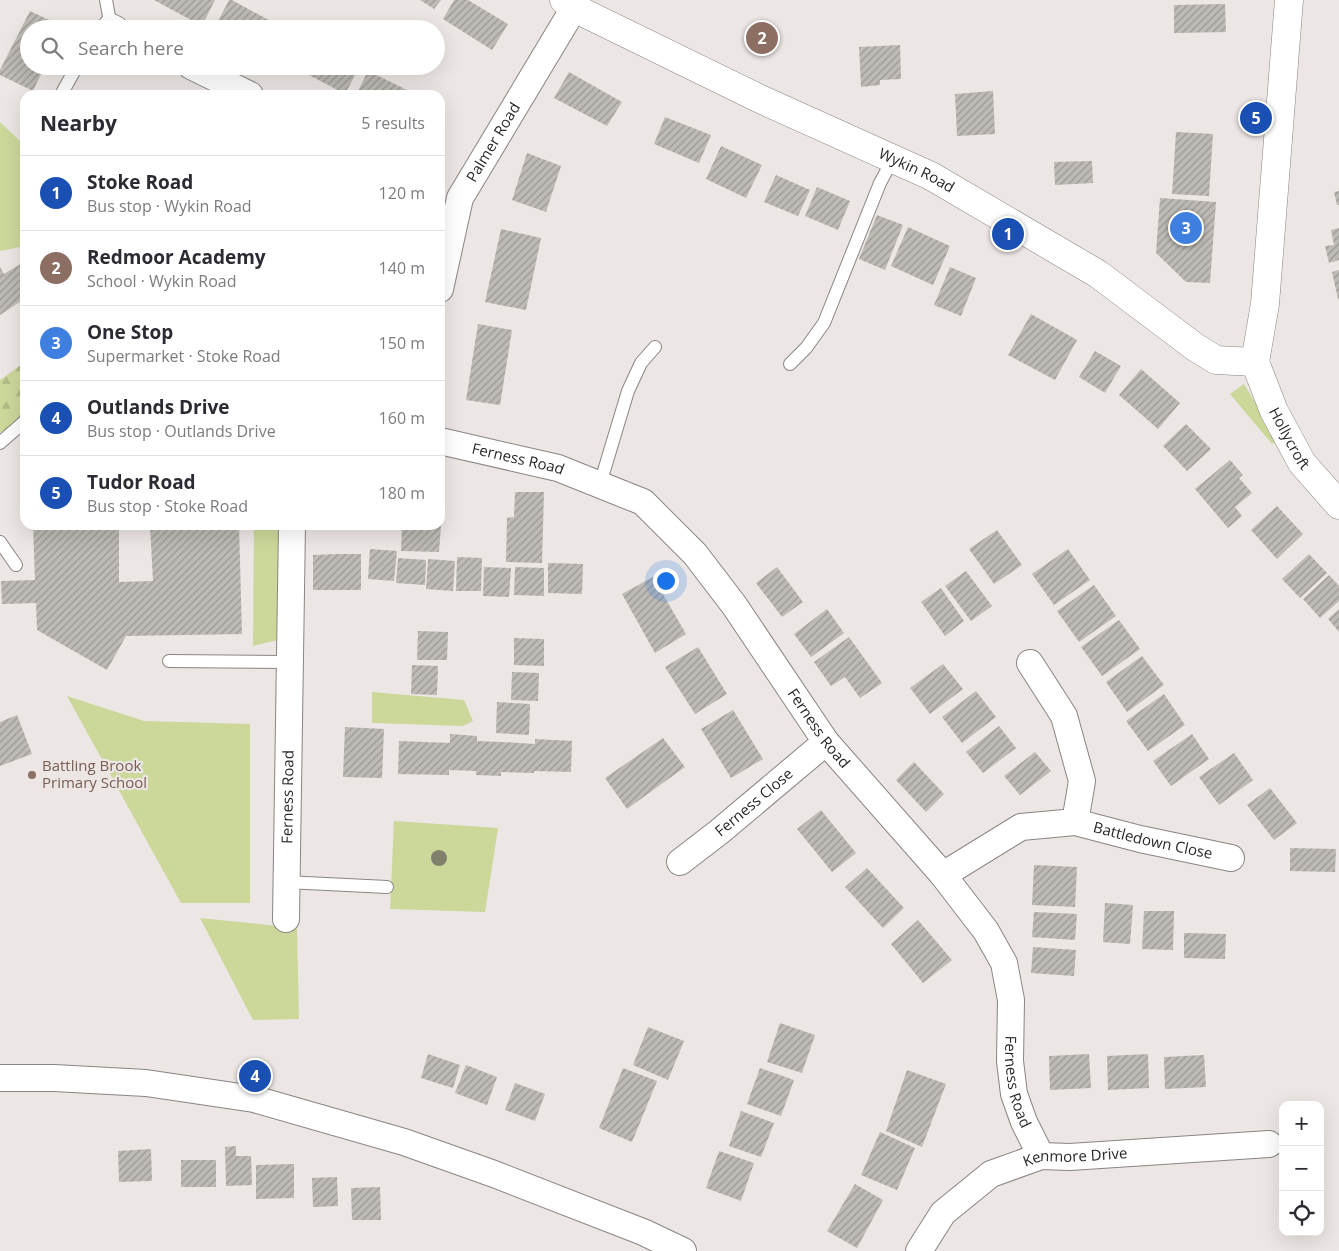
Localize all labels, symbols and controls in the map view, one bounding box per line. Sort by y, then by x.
pin: 2 [746,19,778,57]
search box [20,20,445,75]
icon: search [38,34,66,62]
text: Search here [78,35,184,61]
street label: Palmer Road [461,98,524,185]
pin: 5 [1240,99,1272,137]
text: Nearby [40,109,117,137]
text: 5 results [361,112,425,134]
street label: Wykin Road [876,143,959,197]
text: Stoke Road [87,169,193,195]
text: 1 [51,182,61,204]
text: 120 m [379,182,425,204]
text: Bus stop · Wykin Road [87,195,252,217]
pin: 3 [1170,209,1202,247]
pin: 1 [992,215,1024,253]
text: Redmoor Academy [87,244,266,270]
text: 2 [51,257,61,279]
text: 140 m [379,257,425,279]
text: School · Wykin Road [87,270,236,292]
text: One Stop [87,319,173,345]
text: 3 [51,332,61,354]
text: 150 m [379,332,425,354]
text: Supermarket · Stoke Road [87,345,281,367]
text: Outlands Drive [87,394,230,420]
street label: Hollycroft [1265,404,1314,474]
text: 4 [51,407,61,429]
text: 160 m [379,407,425,429]
text: Bus stop · Outlands Drive [87,420,276,442]
street label: Ferness Road [470,438,568,479]
text: Tudor Road [87,469,196,495]
text: 5 [51,482,61,504]
text: 180 m [379,482,425,504]
text: Bus stop · Stoke Road [87,495,248,517]
your location [653,568,679,594]
street label: Ferness Road [784,684,855,772]
street label: Ferness Road [276,750,298,844]
place label: Battling Brook Primary School [42,755,147,792]
street label: Ferness Close [710,763,797,840]
marker: Battling Brook Primary School [26,769,38,781]
street label: Battledown Close [1091,816,1215,863]
street label: Ferness Road [1001,1035,1036,1131]
pin: 4 [239,1057,271,1095]
map controls [1279,1101,1324,1236]
button: + [1279,1101,1324,1146]
street label: Kenmore Drive [1020,1142,1128,1171]
button: − [1279,1146,1324,1191]
button: locate [1279,1191,1324,1236]

